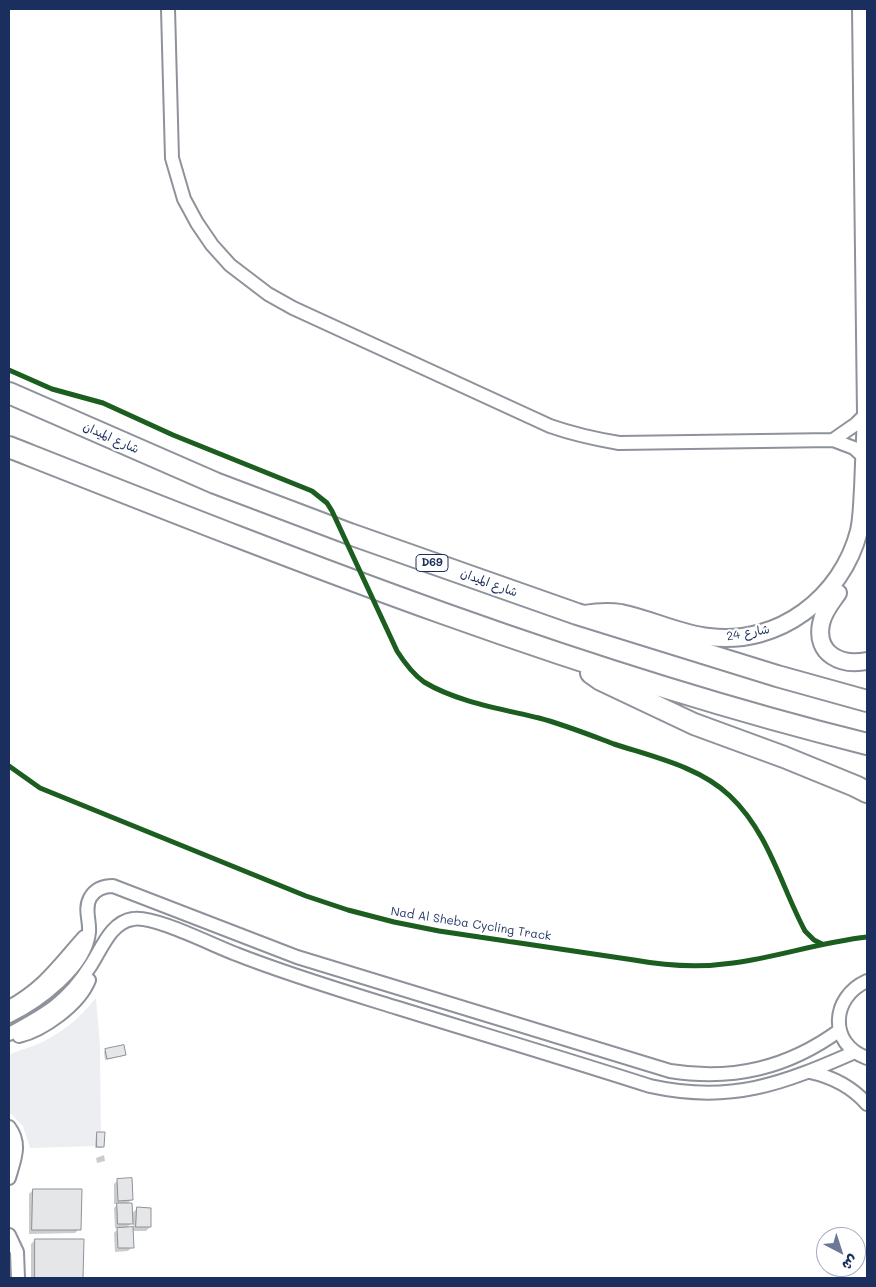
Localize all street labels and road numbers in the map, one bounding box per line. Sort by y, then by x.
street label: شارع الميدان [81,419,141,457]
road number: D69 [416,554,448,572]
street label: شارع الميدان [458,566,520,600]
street label: شارع 24 [725,622,771,644]
street label: Nad Al Sheba Cycling Track [390,904,552,944]

